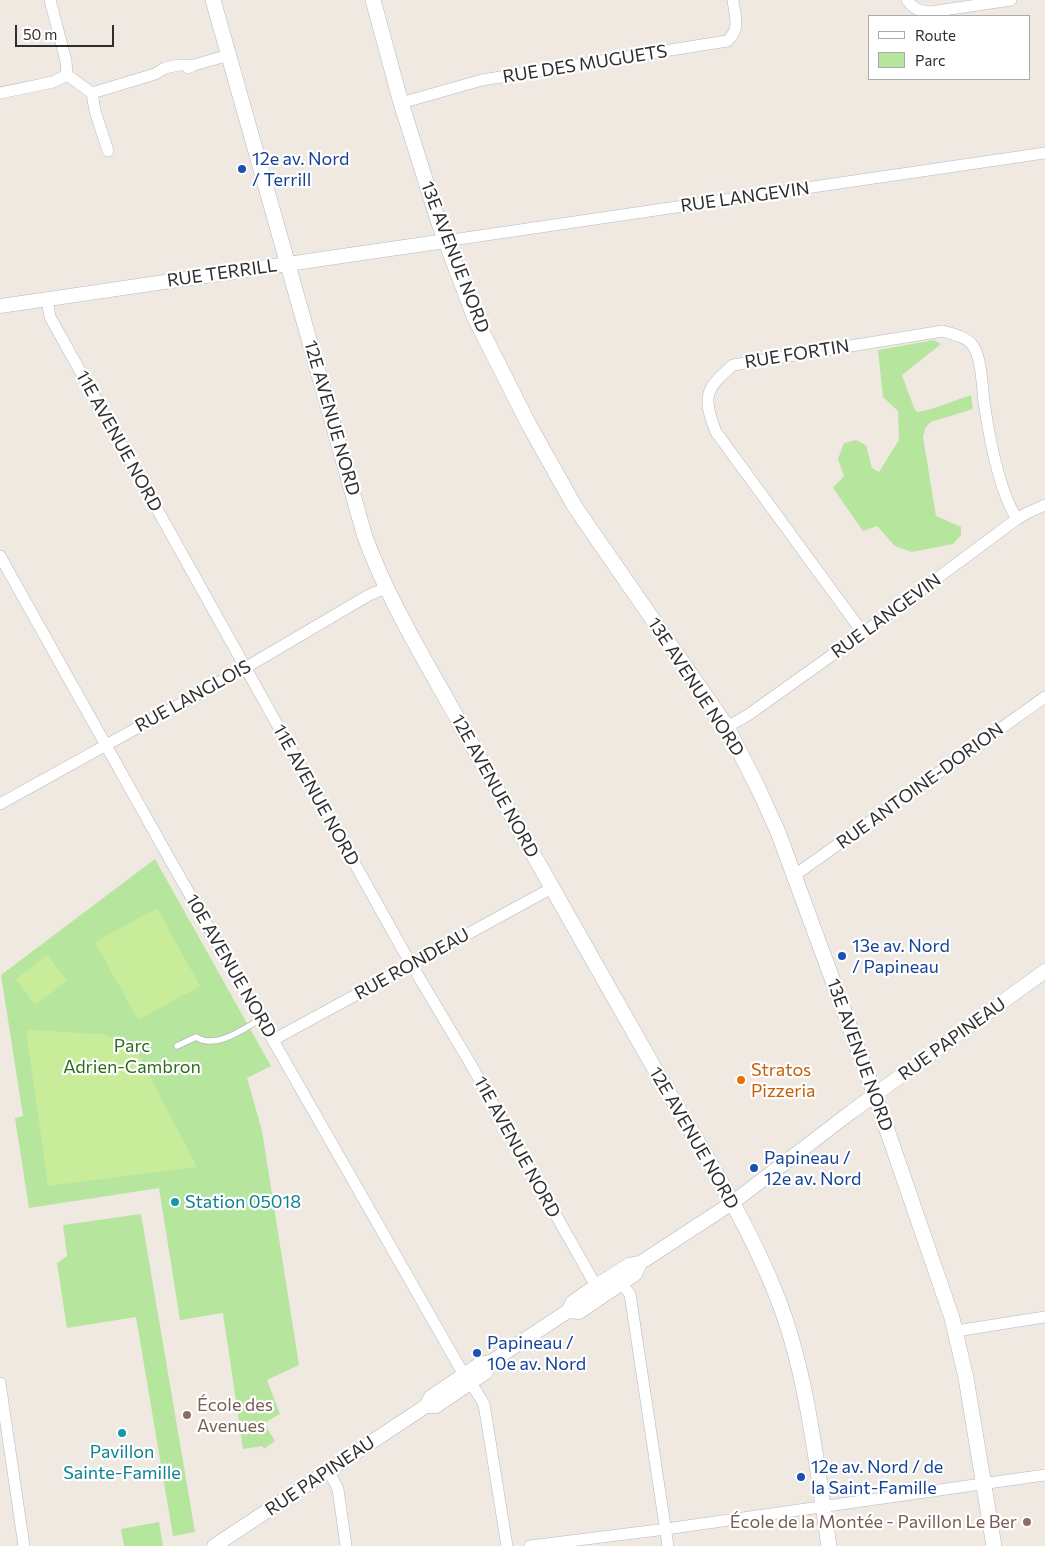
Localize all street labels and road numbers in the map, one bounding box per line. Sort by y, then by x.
street label: RUE DES MUGUETS [501,40,669,88]
street label: RUE LANGEVIN [679,177,811,217]
street label: 13E AVENUE NORD [416,178,494,336]
street label: RUE TERRILL [166,255,278,291]
street label: RUE FORTIN [743,335,851,373]
street label: 12E AVENUE NORD [300,338,364,498]
street label: 11E AVENUE NORD [71,367,167,515]
street label: RUE LANGEVIN [827,569,945,663]
street label: 13E AVENUE NORD [643,614,749,760]
street label: RUE LANGLOIS [131,655,255,737]
street label: 12E AVENUE NORD [447,711,543,861]
street label: RUE ANTOINE-DORION [832,718,1008,854]
street label: 11E AVENUE NORD [268,721,364,869]
street label: 10E AVENUE NORD [181,890,281,1042]
street label: RUE RONDEAU [351,924,473,1004]
street label: 13E AVENUE NORD [822,976,898,1134]
street label: RUE PAPINEAU [894,993,1010,1085]
street label: 12E AVENUE NORD [645,1063,743,1213]
street label: 11E AVENUE NORD [469,1073,565,1221]
street label: RUE PAPINEAU [261,1431,379,1521]

